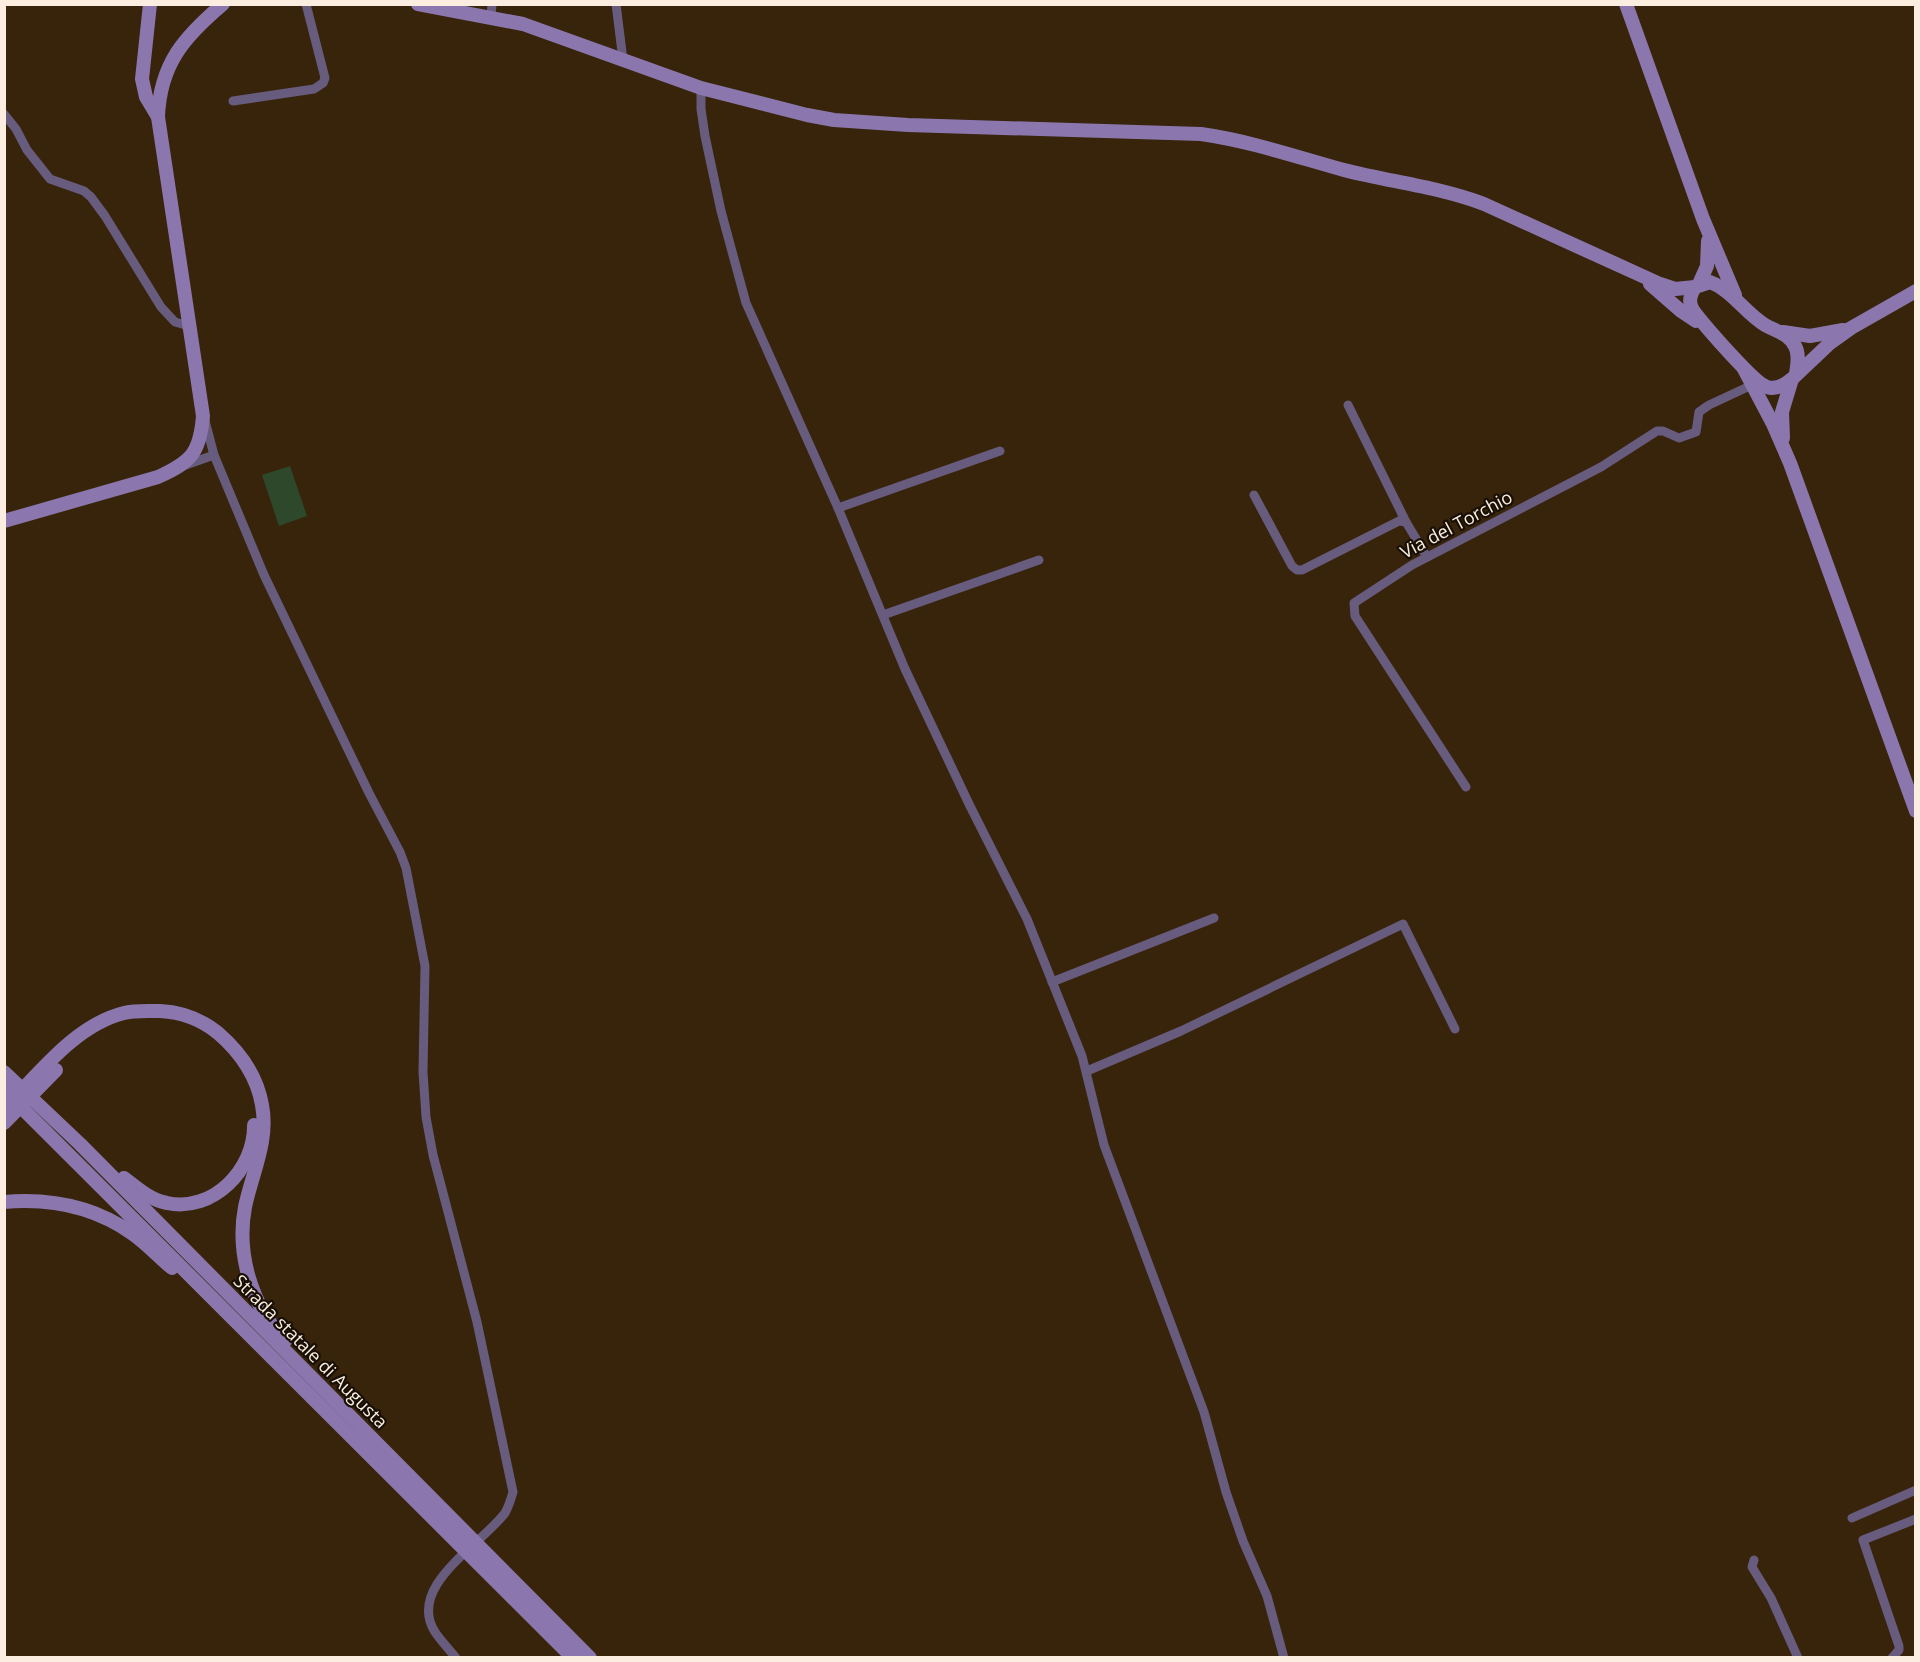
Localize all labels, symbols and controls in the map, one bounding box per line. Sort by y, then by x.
street label: Via del Torchio [1396,484,1516,564]
street label: Strada statale di Augusta [229,1269,393,1433]

